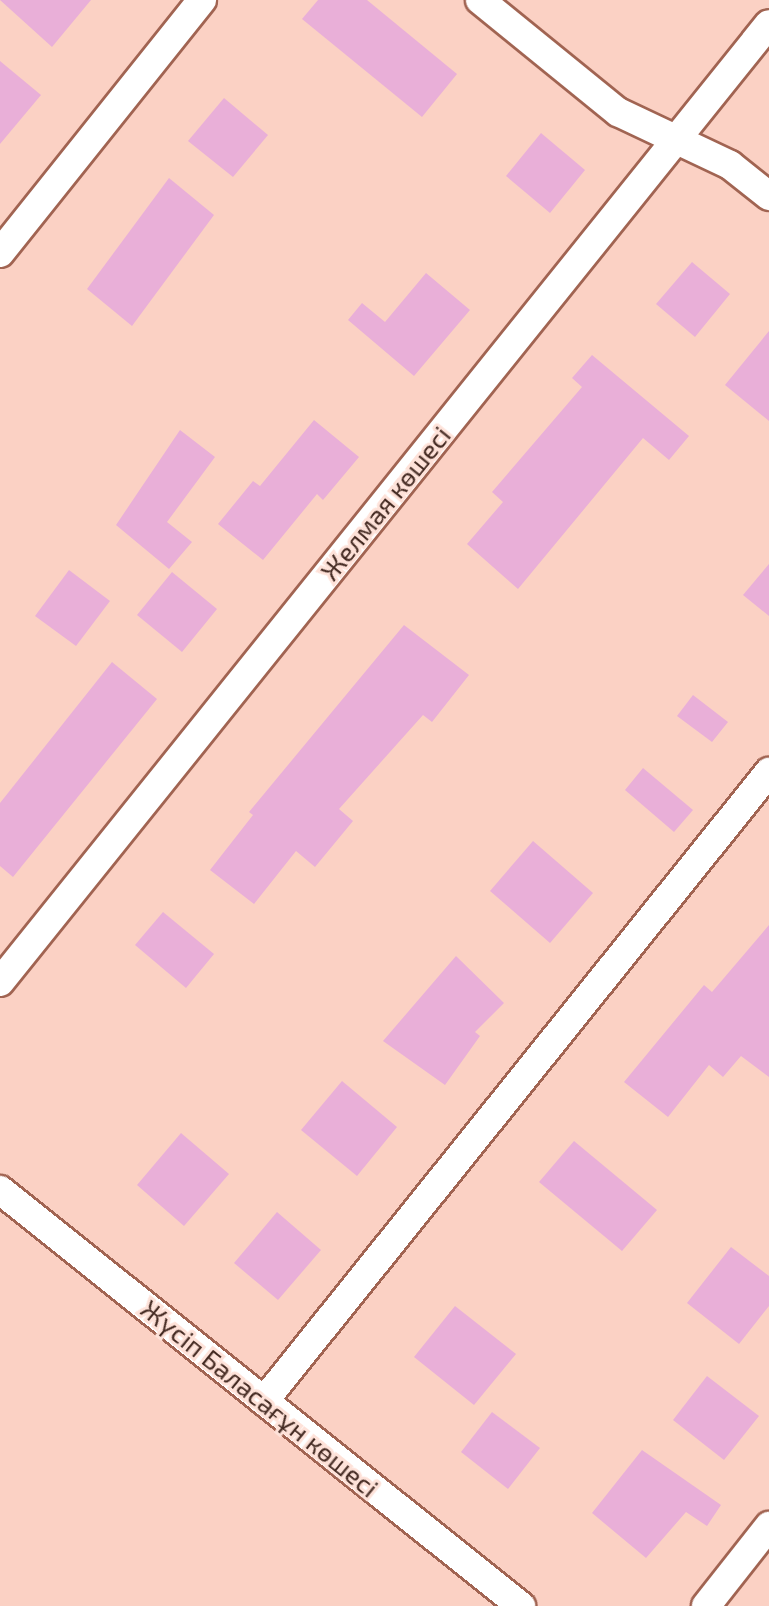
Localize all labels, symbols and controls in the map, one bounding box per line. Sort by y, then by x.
street label: Желмая көшесі [313,420,457,586]
street label: Жүсіп Баласағұн көшесі [135,1293,385,1503]

